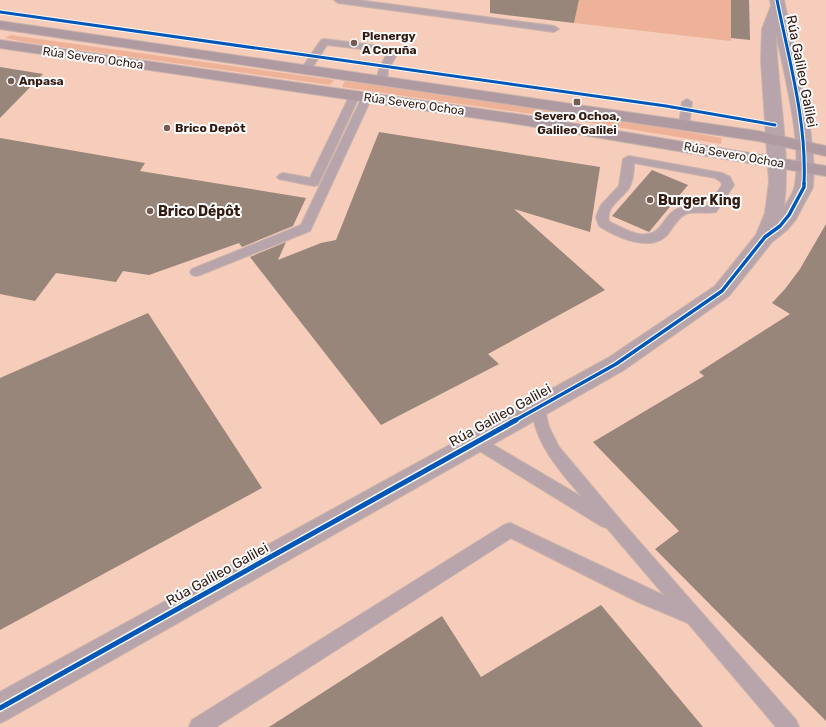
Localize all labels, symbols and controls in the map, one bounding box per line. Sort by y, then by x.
street label: Rúa Galileo Galilei [782,13,821,129]
place label: Plenergy A Coruña [362,29,417,57]
marker: Plenergy A Coruña [349,38,359,48]
street label: Rúa Severo Ochoa [42,44,144,72]
place label: Anpasa [19,74,64,88]
marker: Anpasa [6,76,16,86]
street label: Rúa Severo Ochoa [363,90,465,118]
marker: Severo Ochoa, Galileo Galilei [572,97,582,107]
place label: Severo Ochoa, Galileo Galilei [534,109,620,137]
place label: Brico Depôt [175,121,246,135]
marker: Brico Depôt [162,123,172,133]
street label: Rúa Severo Ochoa [683,139,785,171]
place label: Burger King [658,192,741,209]
marker: Burger King [645,195,655,205]
place label: Brico Dépôt [158,203,241,220]
marker: Brico Dépôt [145,206,155,216]
street label: Rúa Galileo Galilei [446,380,554,451]
street label: Rúa Galileo Galilei [163,539,271,610]

